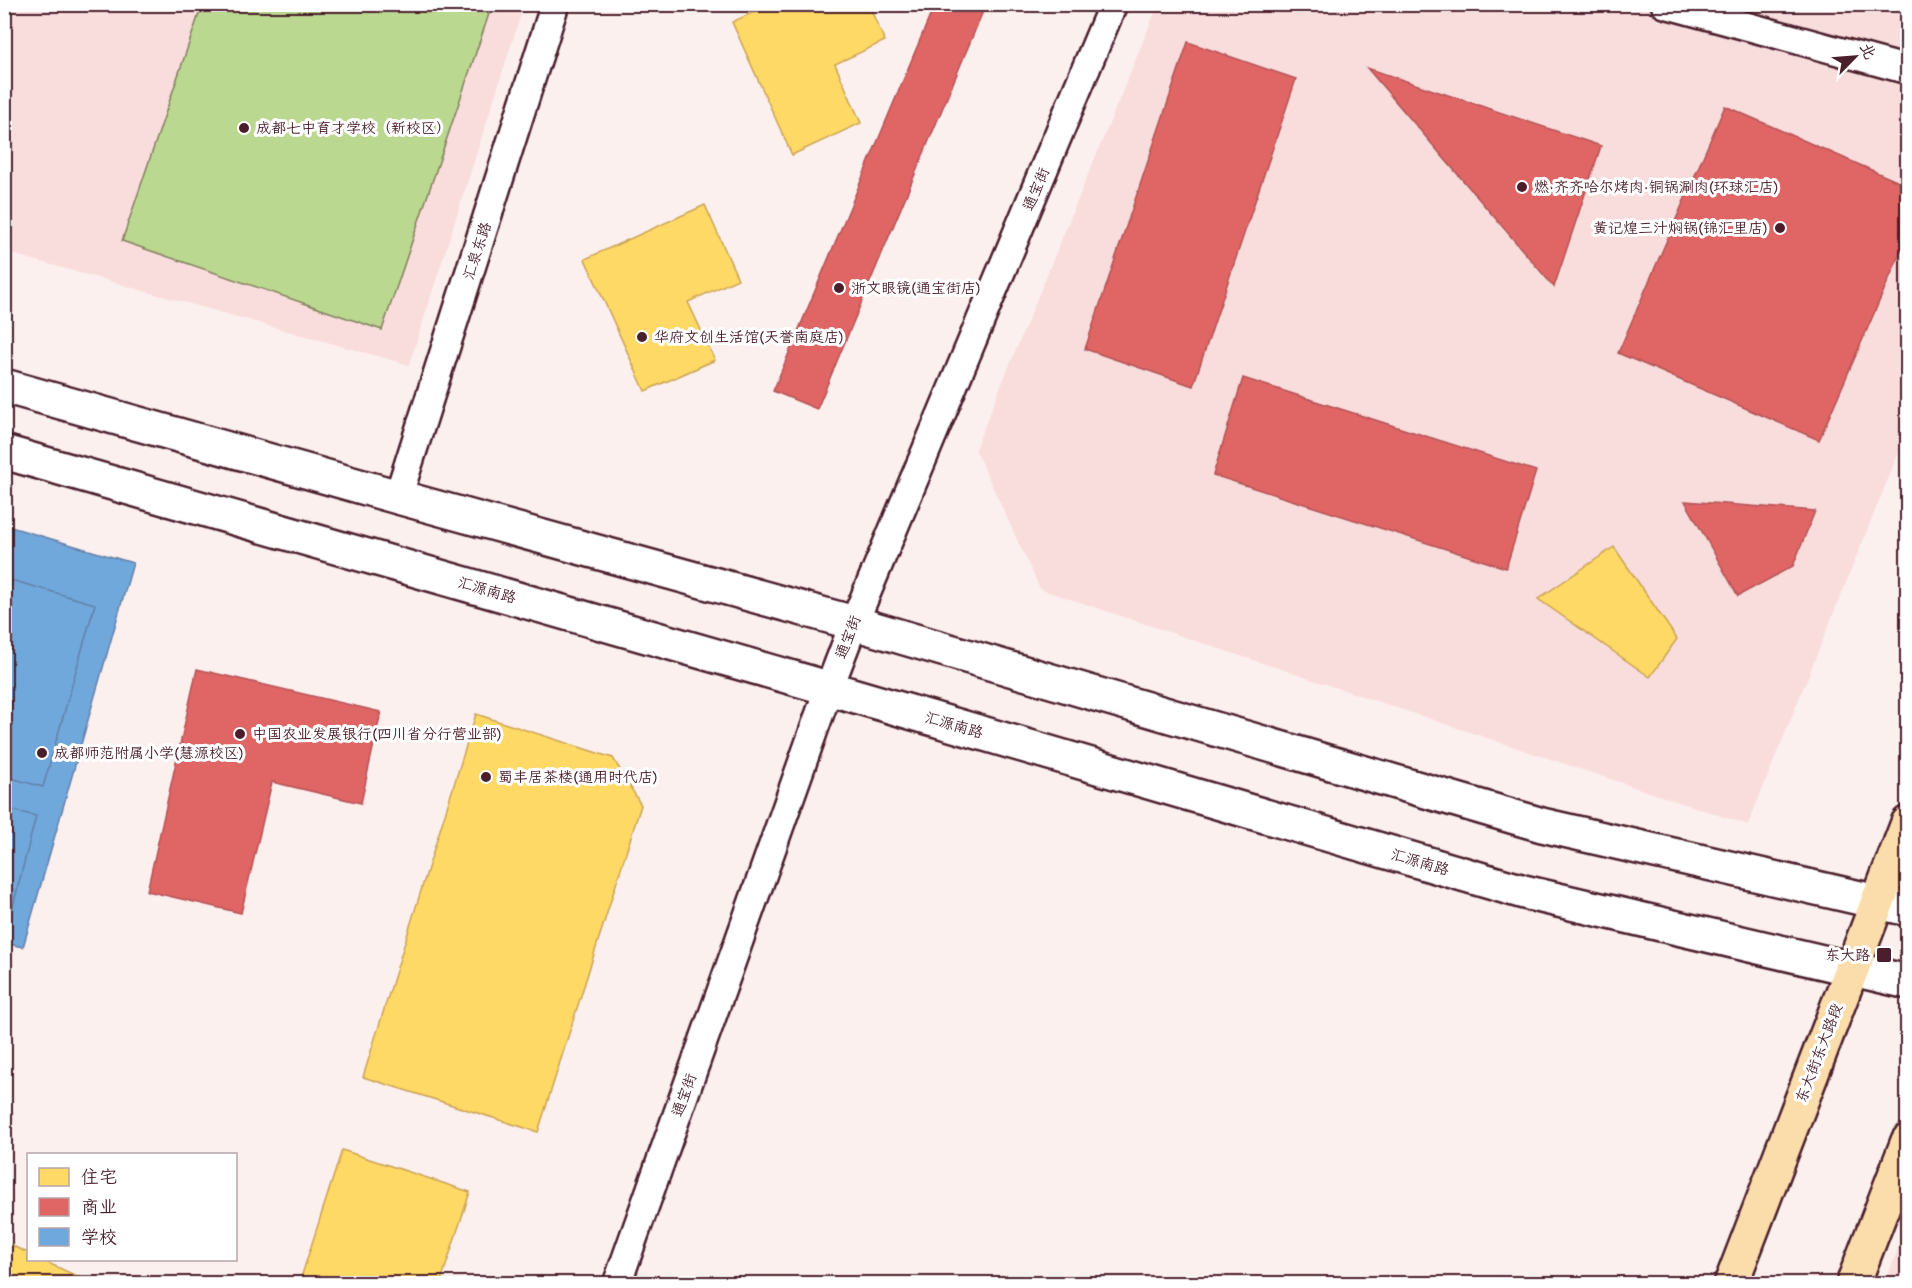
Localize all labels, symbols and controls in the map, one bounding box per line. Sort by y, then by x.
north arrow [1825,27,1885,87]
text: 北 [1855,40,1880,63]
place label: 成都七中育才学校（新校区） [256,119,451,138]
marker: 成都七中育才学校（新校区） [237,121,251,135]
street label: 通宝街 [1019,165,1054,214]
place label: 燃·齐齐哈尔烤肉·铜锅涮肉(环球汇店) [1534,178,1779,197]
marker: 燃·齐齐哈尔烤肉·铜锅涮肉(环球汇店) [1515,180,1529,194]
place label: 黄记煌三汁焖锅(锦汇里店) [1593,219,1768,238]
street label: 汇泉东路 [459,220,496,283]
marker: 黄记煌三汁焖锅(锦汇里店) [1773,221,1787,235]
place label: 浙文眼镜(通宝街店) [851,279,981,298]
marker: 浙文眼镜(通宝街店) [832,281,846,295]
place label: 华府文创生活馆(天誉南庭店) [654,328,844,347]
marker: 华府文创生活馆(天誉南庭店) [635,330,649,344]
street label: 汇源南路 [455,573,518,608]
street label: 通宝街 [832,613,865,662]
street label: 汇源南路 [922,708,985,743]
place label: 中国农业发展银行(四川省分行营业部) [252,725,502,744]
marker: 中国农业发展银行(四川省分行营业部) [233,727,247,741]
place label: 成都师范附属小学(慧源校区) [54,744,244,763]
marker: 成都师范附属小学(慧源校区) [35,746,49,760]
place label: 蜀丰居茶楼(通用时代店) [498,768,658,787]
marker: 蜀丰居茶楼(通用时代店) [479,770,493,784]
street label: 汇源南路 [1388,845,1451,880]
place label: 东大路 [1825,946,1870,965]
marker: 东大路 [1875,946,1893,964]
street label: 东大街东大路段 [1792,1001,1847,1106]
street label: 通宝街 [668,1071,701,1120]
legend [27,1153,237,1261]
text: 住宅 [81,1166,117,1189]
text: 商业 [81,1196,117,1219]
text: 学校 [81,1226,117,1249]

